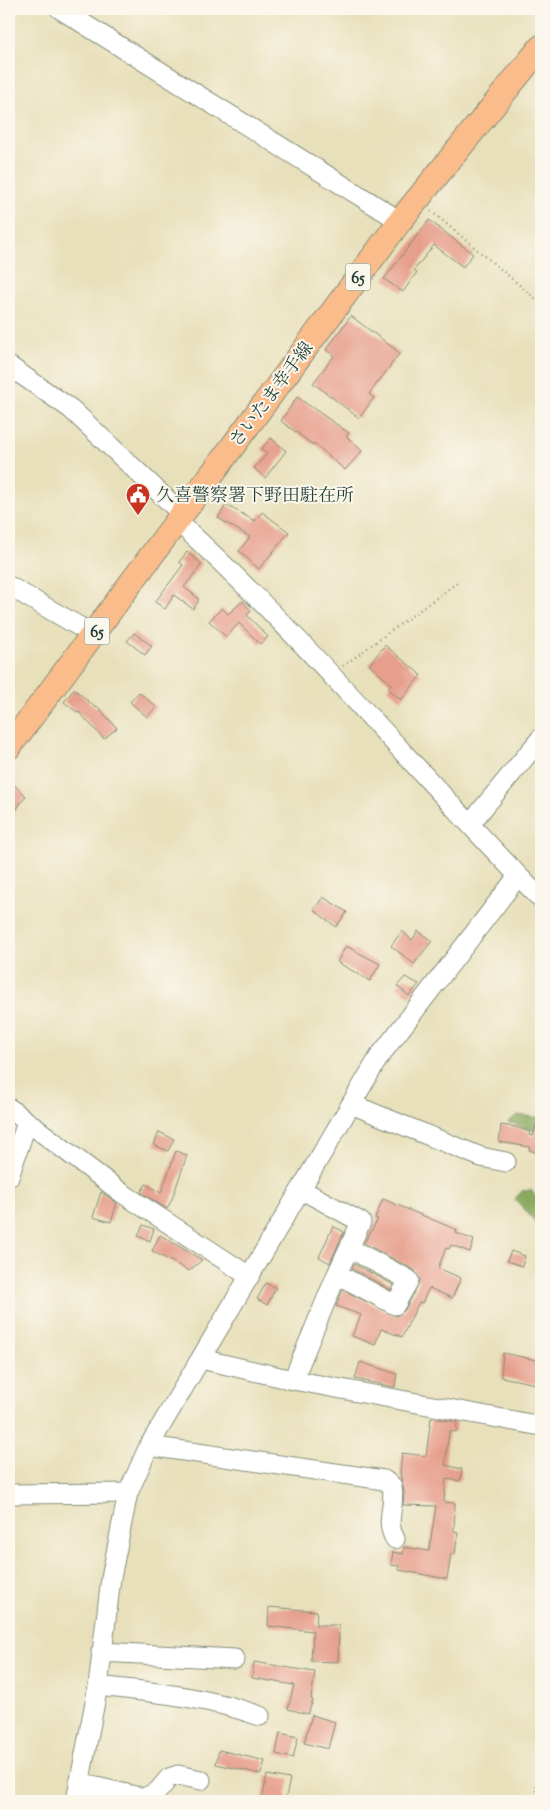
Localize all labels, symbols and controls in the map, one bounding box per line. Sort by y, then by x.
road number: 65 [346,264,370,290]
street label: さいたま幸手線 [224,337,321,453]
public building icon: 久喜警察署下野田駐在所 [125,482,151,516]
place label: 久喜警察署下野田駐在所 [156,484,354,510]
road number: 65 [84,618,110,644]

